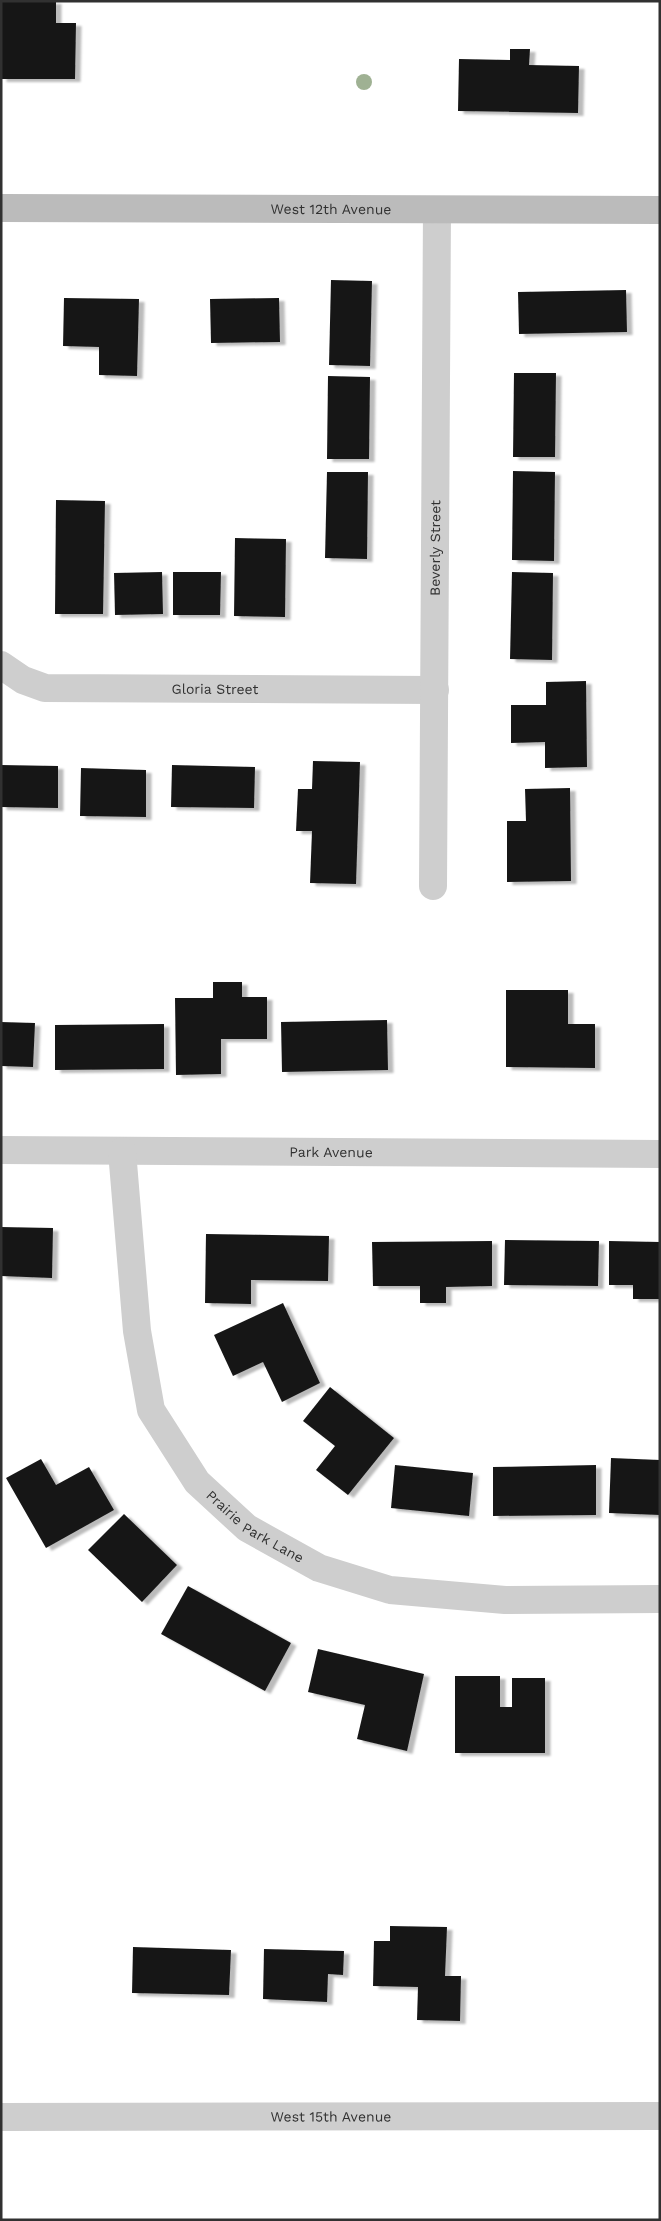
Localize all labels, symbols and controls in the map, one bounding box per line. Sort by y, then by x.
street label: West 12th Avenue [271,201,391,217]
street label: Beverly Street [427,500,443,596]
street label: Gloria Street [171,681,259,697]
street label: Park Avenue [289,1144,373,1160]
street label: Prairie Park Lane [203,1487,307,1566]
street label: West 15th Avenue [271,2108,391,2125]

